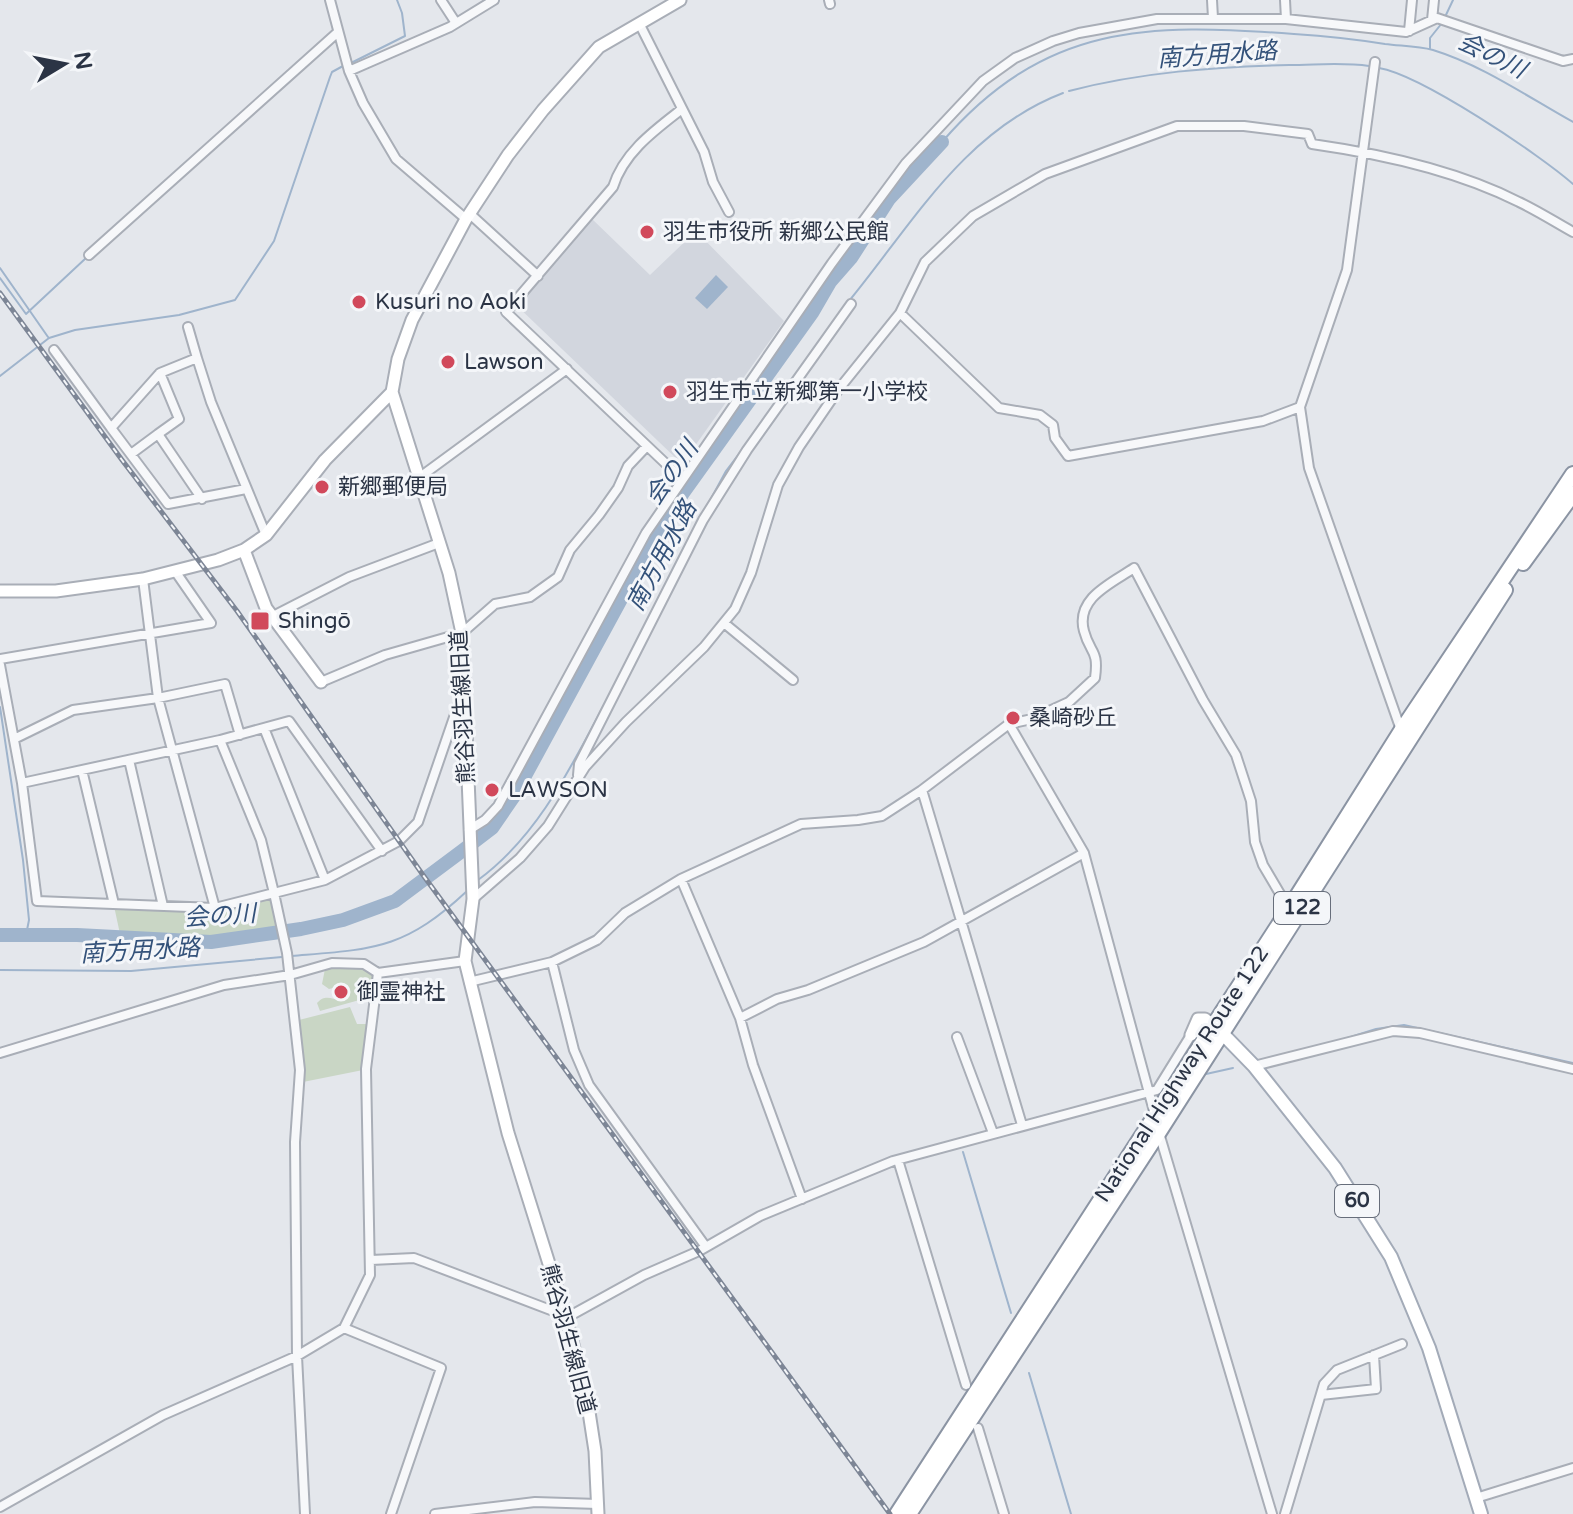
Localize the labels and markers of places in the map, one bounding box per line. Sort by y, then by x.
place label: 羽生市役所 新郷公民館 [663,219,889,245]
marker: 羽生市役所 新郷公民館 [638,223,656,241]
place label: Kusuri no Aoki [375,289,526,315]
marker: Kusuri no Aoki [350,293,368,311]
place label: Lawson [464,349,544,375]
marker: Lawson [439,353,457,371]
place label: 羽生市立新郷第一小学校 [686,379,928,405]
marker: 羽生市立新郷第一小学校 [661,383,679,401]
place label: 新郷郵便局 [338,474,448,500]
marker: 新郷郵便局 [313,478,331,496]
place label: Shingō [278,608,351,634]
marker: Shingō [249,610,271,632]
place label: 桑崎砂丘 [1029,705,1117,731]
marker: 桑崎砂丘 [1004,709,1022,727]
place label: LAWSON [508,777,608,803]
marker: LAWSON [483,781,501,799]
place label: 御霊神社 [357,979,445,1005]
marker: 御霊神社 [332,983,350,1001]

